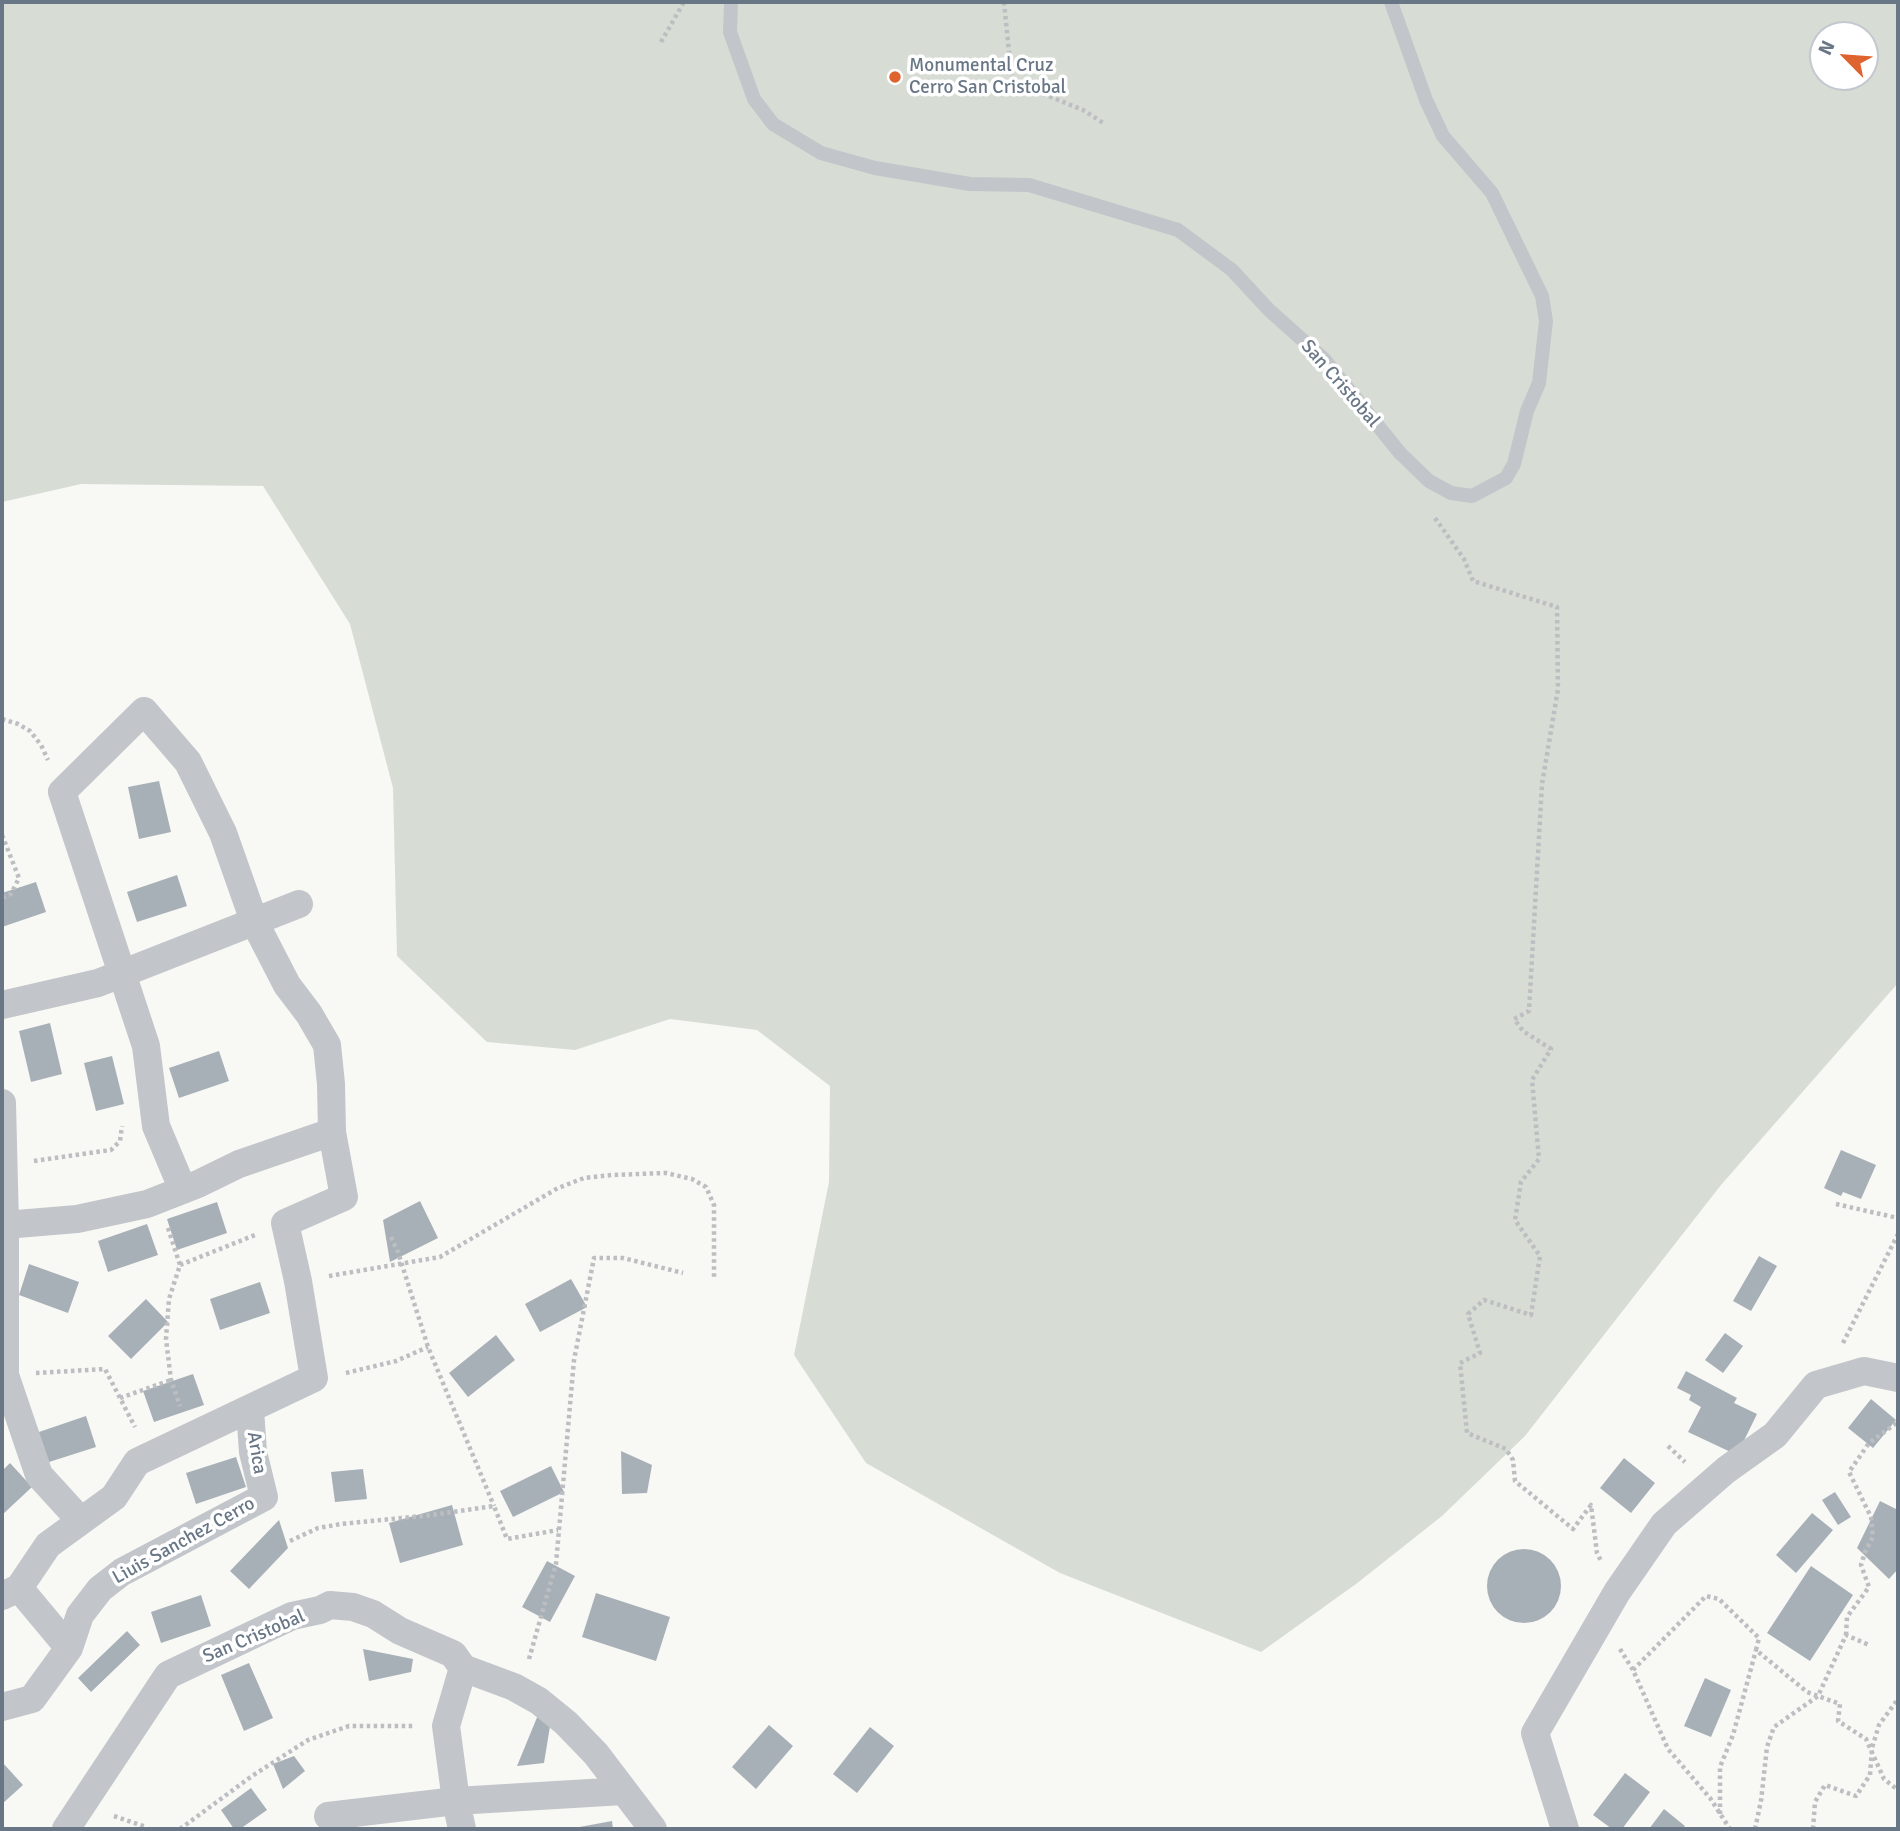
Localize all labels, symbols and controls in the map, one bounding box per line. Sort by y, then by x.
north arrow [1809,21,1879,91]
text: N [1813,37,1840,59]
place label: Monumental Cruz Cerro San Cristobal [909,55,1066,99]
marker: Monumental Cruz Cerro San Cristobal [887,69,903,85]
street label: San Cristobal [1296,336,1384,432]
street label: Arica [241,1430,271,1476]
street label: Liuis Sanchez Cerro [109,1492,259,1590]
street label: San Cristobal [200,1605,308,1669]

